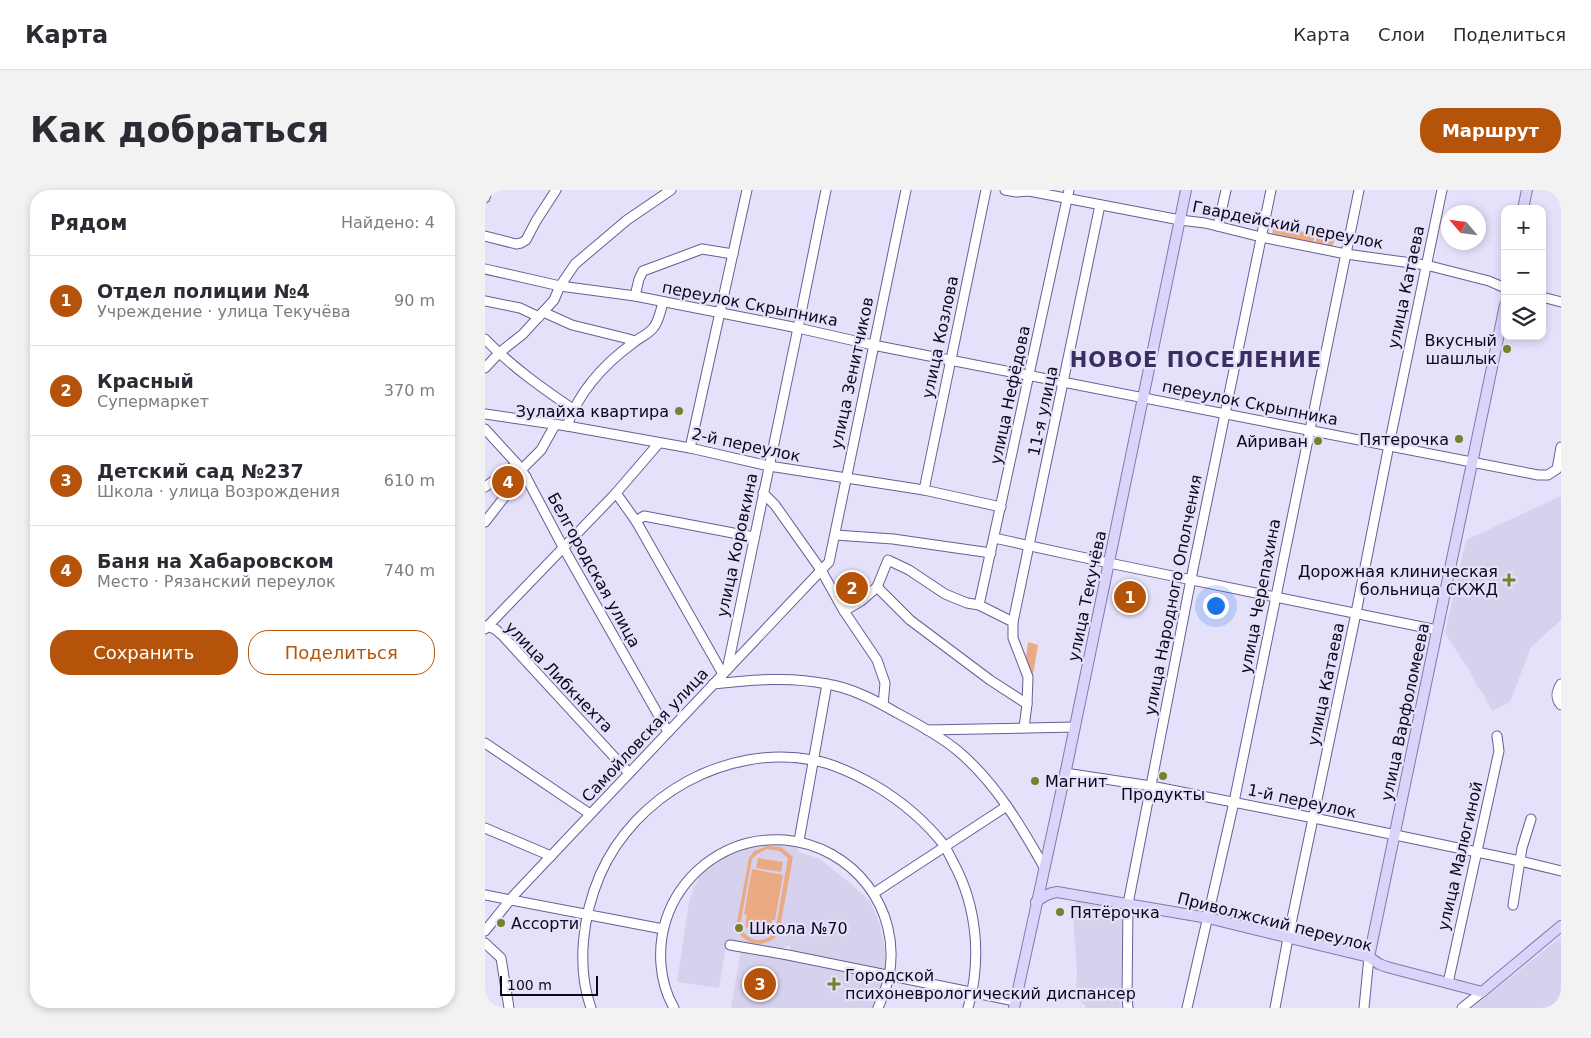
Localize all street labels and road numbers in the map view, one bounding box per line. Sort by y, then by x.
street label: Гвардейский переулок [1191,197,1385,253]
street label: улица Катаева [1384,224,1428,350]
street label: улица Козлова [918,274,962,400]
street label: переулок Скрыпника [660,278,840,330]
street label: улица Зенитчиков [827,295,877,451]
street label: улица Нефёдова [986,324,1034,466]
street label: 11-я улица [1024,364,1062,458]
street label: переулок Скрыпника [1160,377,1340,429]
street label: 2-й переулок [690,424,803,466]
street label: улица Коровкина [712,471,762,619]
street label: улица Народного Ополчения [1140,473,1206,717]
street label: Белгородская улица [544,489,644,651]
street label: улица Черепахина [1236,517,1284,675]
street label: улица Текучёва [1064,529,1110,663]
street label: улица Либкнехта [501,618,617,736]
street label: улица Катаева [1304,621,1348,747]
street label: улица Варфоломеева [1377,621,1433,803]
street label: Самойловская улица [578,664,712,806]
street label: улица Малюгиной [1434,779,1486,933]
street label: 1-й переулок [1246,780,1359,822]
street label: Приволжский переулок [1176,889,1375,956]

